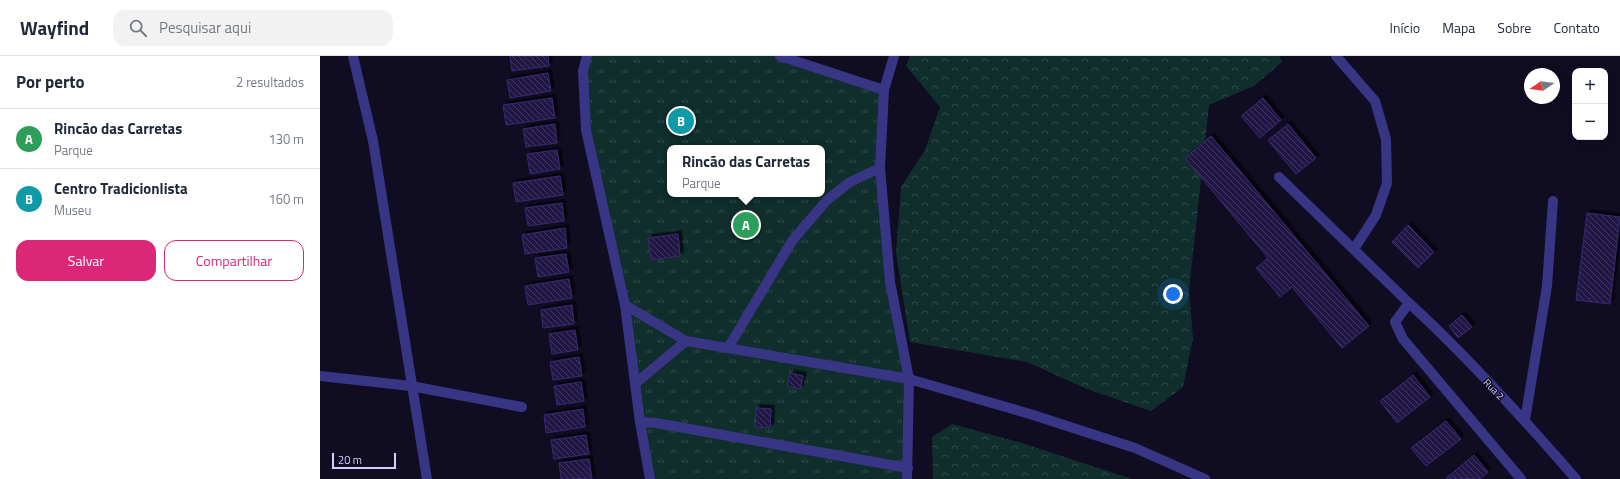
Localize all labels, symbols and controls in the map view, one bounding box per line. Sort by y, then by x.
search box [113,10,393,46]
text: Wayfind [20,13,89,42]
text: Pesquisar aqui [159,16,251,39]
icon: search [127,17,149,39]
text: Início [1390,17,1420,38]
text: Mapa [1442,17,1475,38]
text: Sobre [1497,17,1531,38]
text: Contato [1553,17,1600,38]
north arrow [1524,68,1560,104]
map controls [1572,68,1608,140]
button: + [1572,68,1608,104]
text: Por perto [16,69,85,95]
text: 2 resultados [236,72,304,92]
button: − [1572,104,1608,140]
pin: B [668,106,694,136]
text: Rincão das Carretas [54,117,182,140]
text: A [25,129,33,149]
text: 130 m [268,129,304,149]
text: Parque [54,140,93,160]
popup [667,145,825,197]
text: Rincão das Carretas [682,150,810,173]
text: Parque [682,173,721,193]
text: Centro Tradicionlista [54,177,188,200]
text: B [25,189,33,209]
text: 160 m [268,189,304,209]
text: Museu [54,200,91,220]
pin: A [733,210,759,240]
button: Salvar [16,240,156,281]
button: Compartilhar [164,240,304,281]
your location [1163,284,1183,304]
street label: Rua 2 [1480,375,1507,403]
scale bar [332,451,396,470]
text: 20 m [338,452,362,468]

